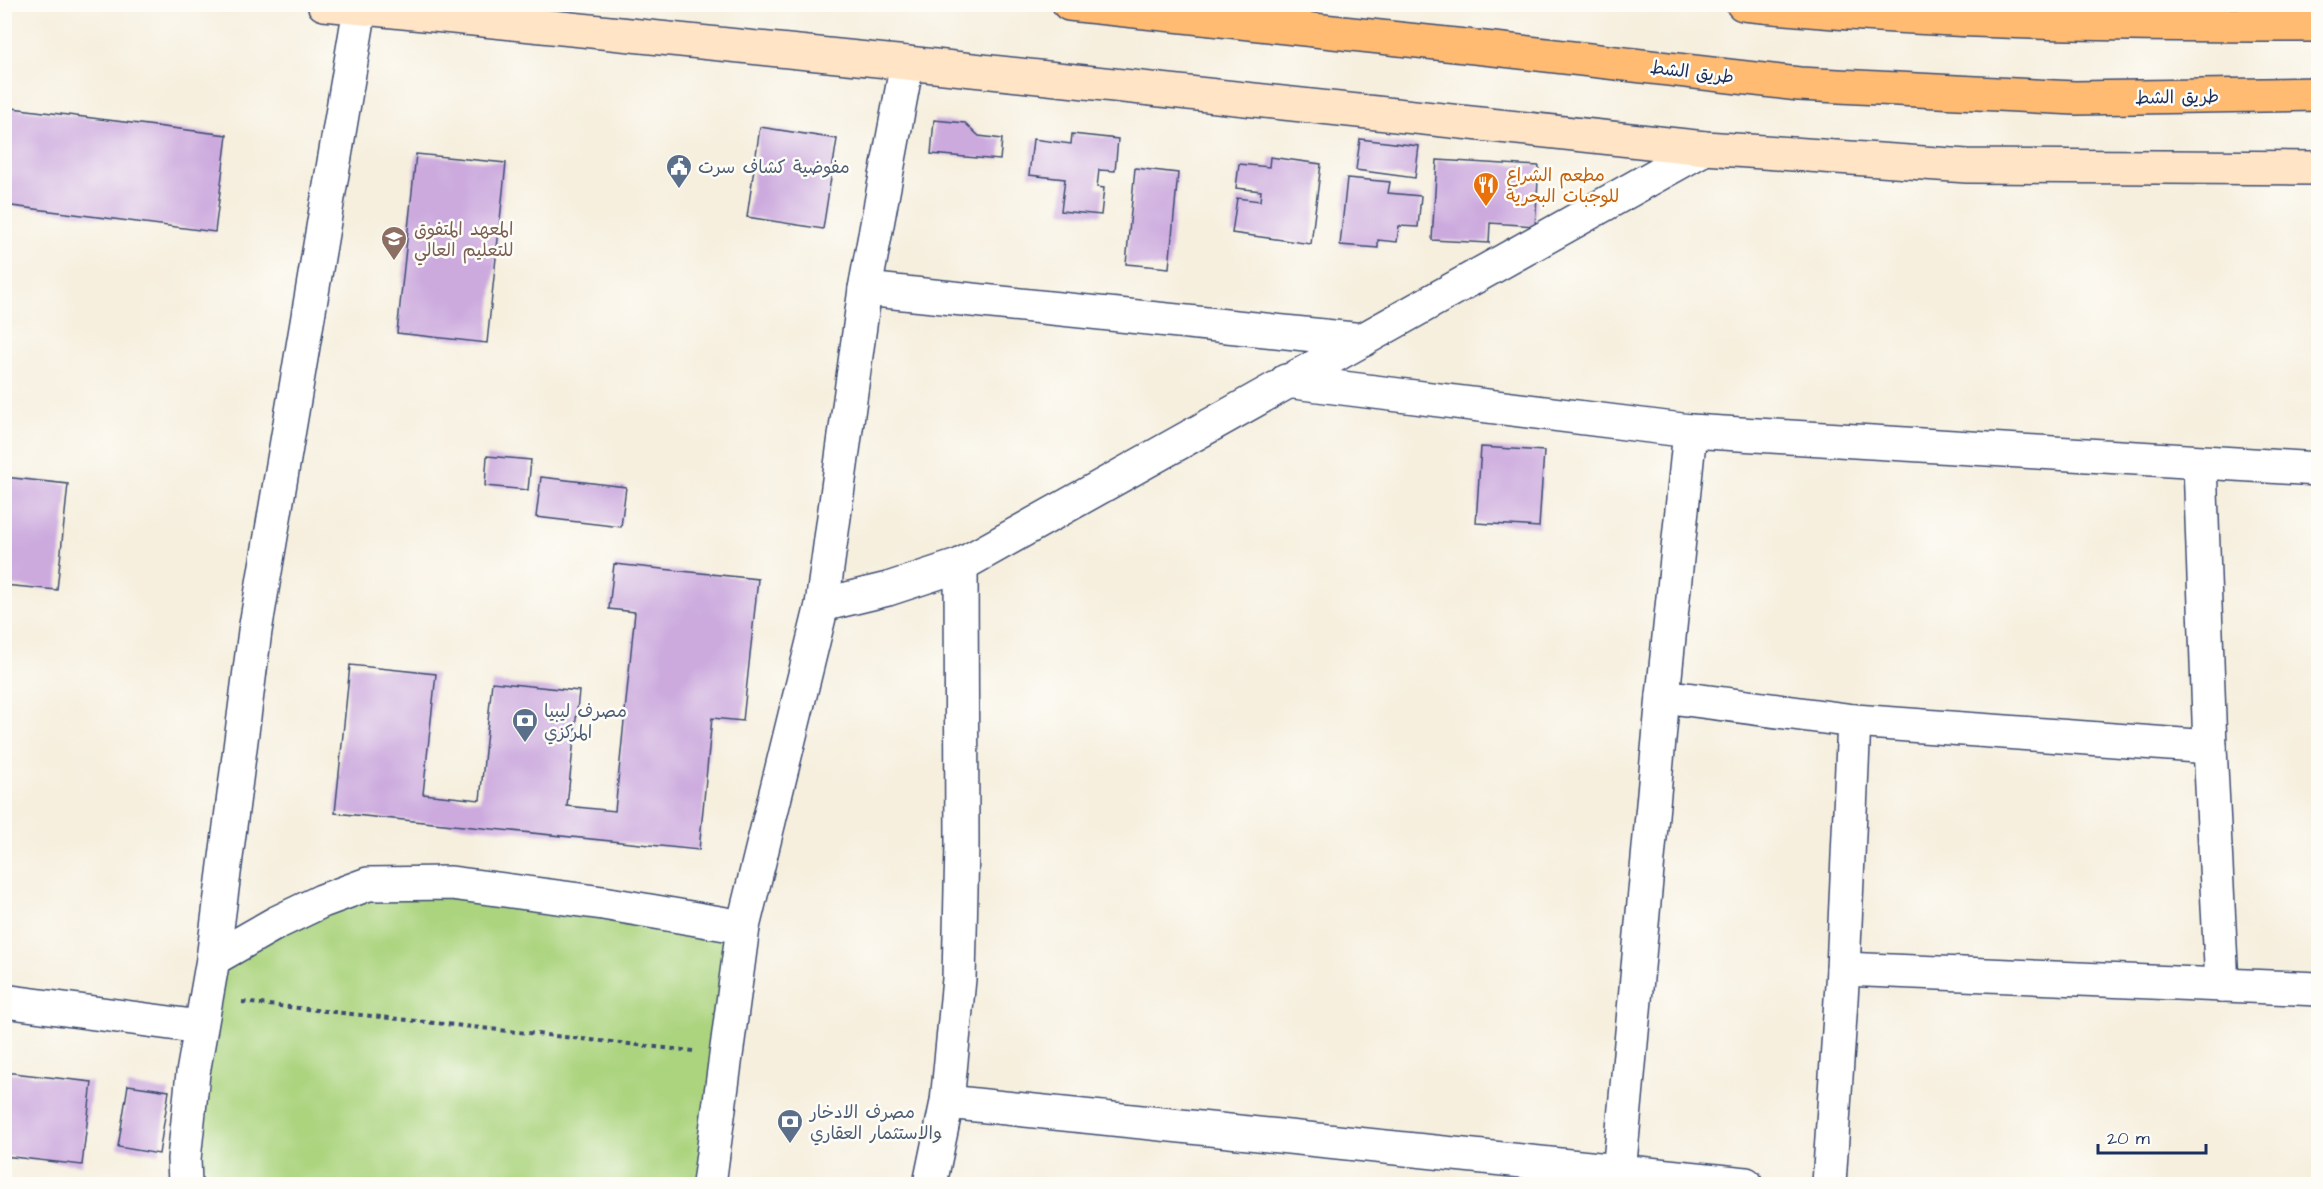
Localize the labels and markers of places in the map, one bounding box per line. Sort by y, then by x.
public building icon: مفوضية كشاف سرت [664,152,694,190]
place label: مفوضية كشاف سرت [698,155,850,180]
place label: مطعم الشراع للوجبات البحرية [1506,163,1619,209]
restaurant icon: مطعم الشراع للوجبات البحرية [1471,170,1501,208]
place label: المعهد المتفوق للتعليم العالي [414,217,513,266]
school or university icon: المعهد المتفوق للتعليم العالي [379,224,409,262]
place label: مصرف ليبيا المركزي [544,699,627,745]
bank icon: مصرف ليبيا المركزي [510,706,540,744]
place label: مصرف الادخار والاستثمار العقاري [808,1100,943,1146]
bank icon: مصرف الادخار والاستثمار العقاري [775,1107,805,1145]

